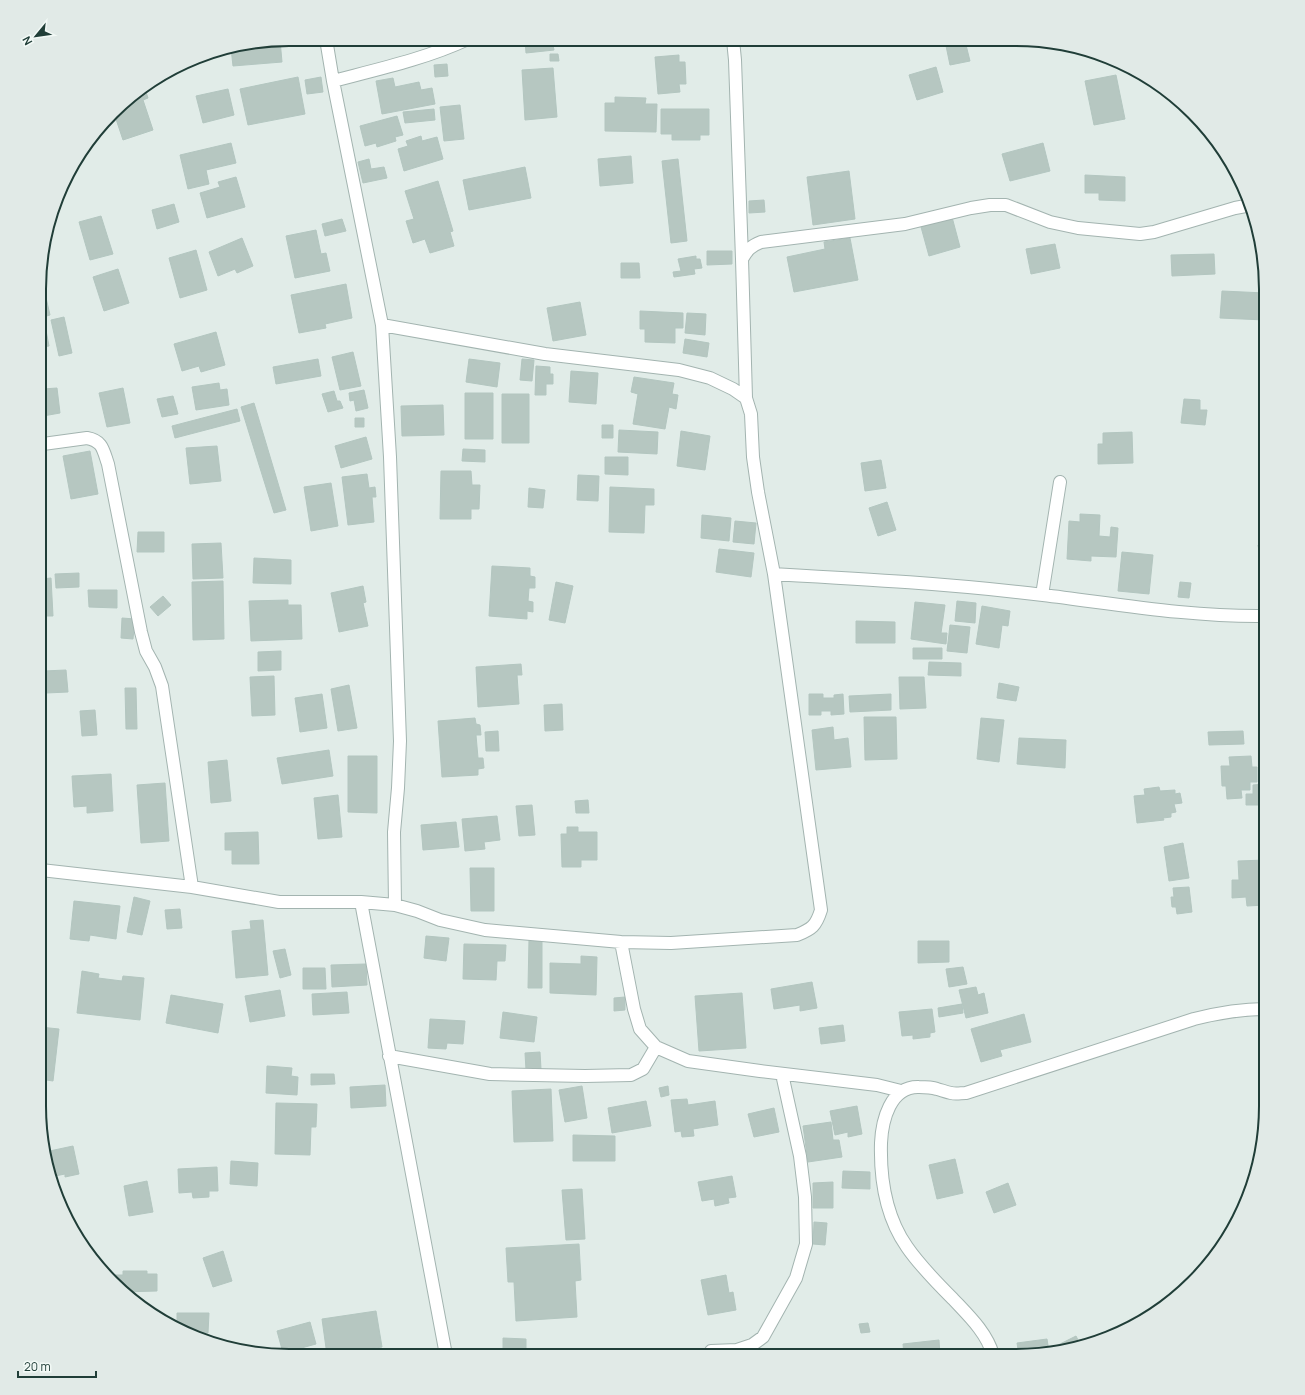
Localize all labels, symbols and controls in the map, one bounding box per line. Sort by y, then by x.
north arrow [16,16,56,56]
text: N [18,34,35,48]
scale bar [18,1353,96,1379]
text: 20 m [24,1358,51,1375]

